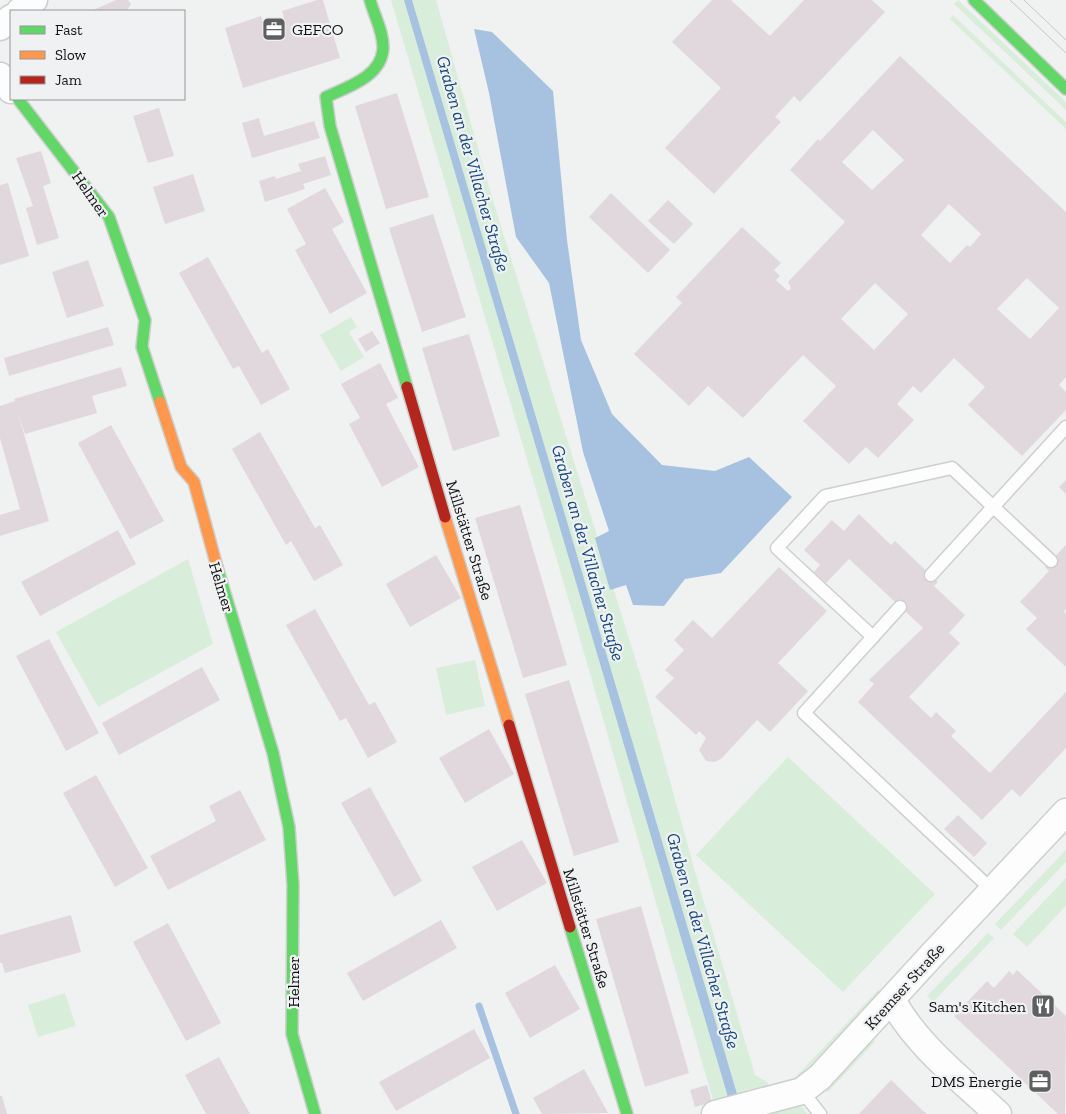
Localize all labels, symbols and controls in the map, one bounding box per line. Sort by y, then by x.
legend [10,10,185,100]
office icon: GEFCO [261,16,287,42]
place label: GEFCO [292,20,344,39]
text: Fast [55,21,83,39]
text: Slow [55,46,87,64]
water label: Graben an der Villacher Straße [432,53,514,275]
text: Jam [55,71,82,89]
street label: Helmer [68,168,113,221]
water label: Graben an der Villacher Straße [547,442,629,664]
street label: Millstätter Straße [442,478,497,602]
street label: Helmer [205,560,238,615]
water label: Graben an der Villacher Straße [662,830,744,1052]
street label: Millstätter Straße [559,866,614,990]
street label: Kremser Straße [861,939,948,1033]
street label: Helmer [284,956,303,1008]
restaurant icon: Sam's Kitchen [1030,993,1056,1019]
place label: Sam's Kitchen [929,997,1027,1016]
office icon: DMS Energie [1027,1068,1053,1094]
place label: DMS Energie [931,1072,1022,1091]

